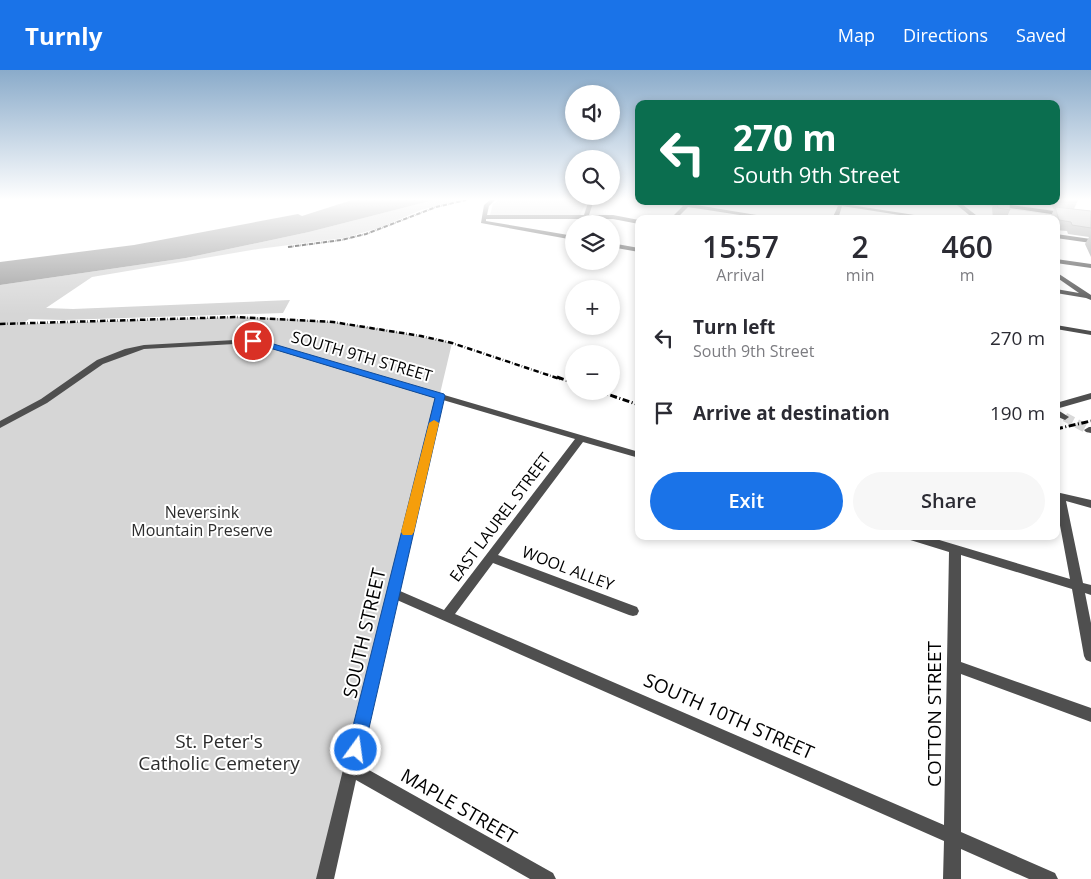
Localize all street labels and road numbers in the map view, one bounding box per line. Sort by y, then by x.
street label: SOUTH 9TH STREET [289,325,435,387]
street label: EAST LAUREL STREET [444,448,556,586]
street label: WOOL ALLEY [519,540,617,596]
street label: SOUTH STREET [336,565,392,701]
street label: COTTON STREET [921,641,947,787]
street label: SOUTH 10TH STREET [640,667,819,765]
street label: MAPLE STREET [396,762,522,850]

